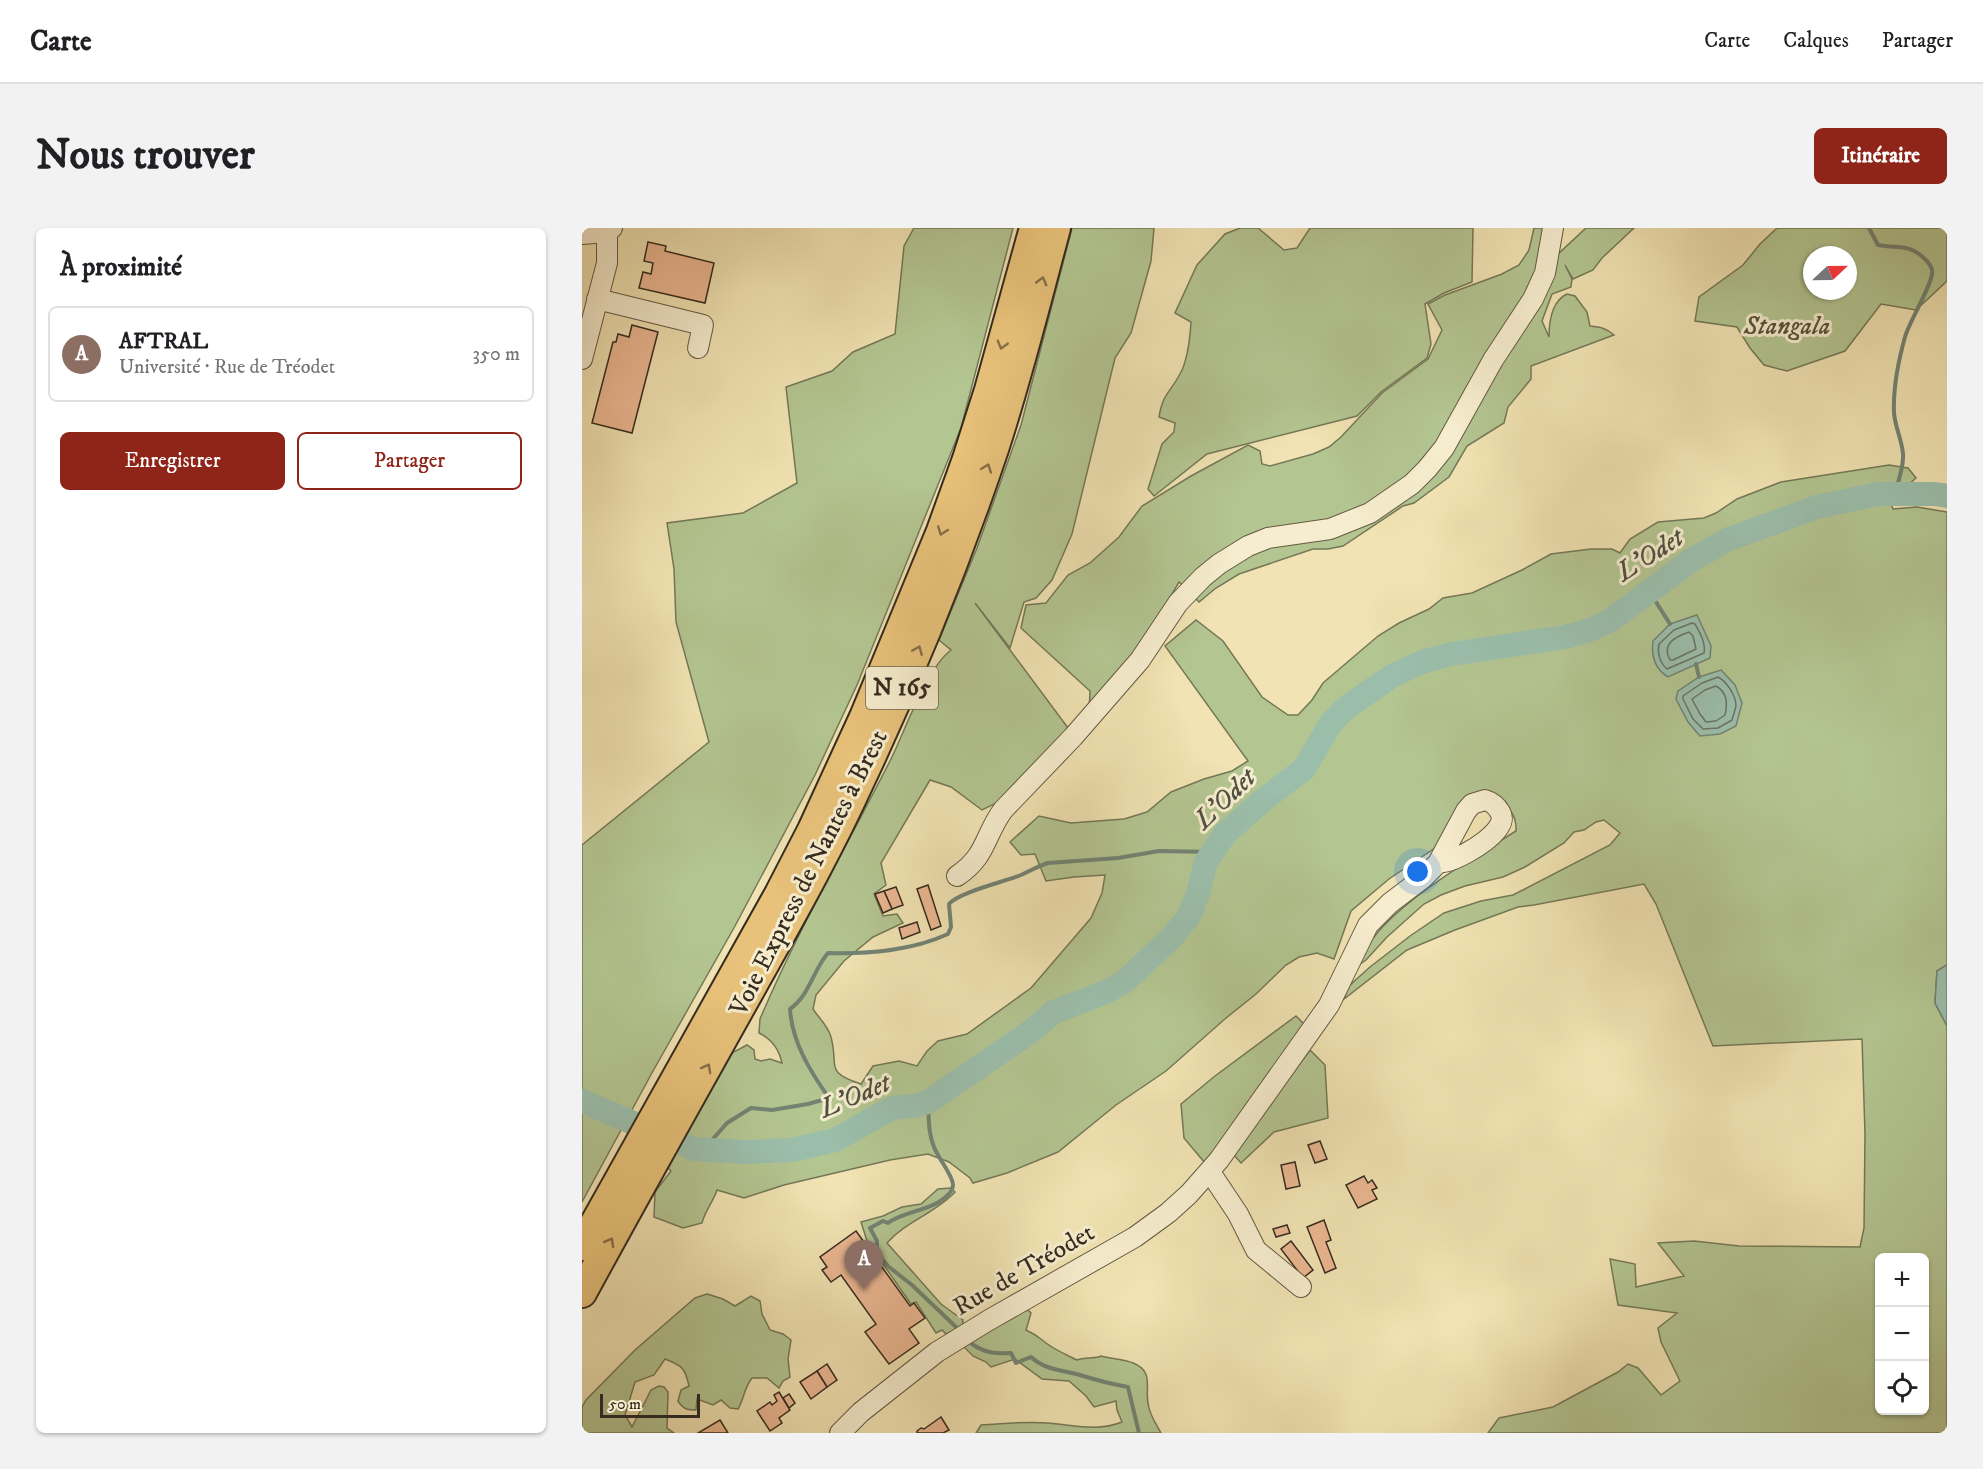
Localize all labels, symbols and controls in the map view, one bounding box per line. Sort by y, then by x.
text: Carte [30,24,92,59]
text: Carte [1704,28,1750,54]
text: Calques [1783,28,1849,54]
text: Partager [1882,28,1953,54]
button: Itinéraire [1814,128,1947,184]
text: Nous trouver [36,130,255,182]
north arrow [1803,246,1857,300]
text: À proximité [60,251,182,284]
one-way arrow [1034,276,1047,286]
park label: Stangala [1743,310,1830,343]
text: AFTRAL [119,328,208,355]
one-way arrow [997,339,1009,350]
text: A [75,342,88,367]
text: 350 m [473,342,520,367]
text: Université · Rue de Tréodet [119,355,335,380]
button: Enregistrer [60,432,285,490]
button: Partager [297,432,522,490]
one-way arrow [980,463,993,474]
water label: L'Odet [1608,520,1692,590]
one-way arrow [936,525,949,535]
one-way arrow [911,646,923,657]
road number: N 165 [866,667,938,709]
street label: Voie Express de Nantes à Brest [722,725,896,1022]
water label: L'Odet [1185,760,1264,838]
your location [1403,857,1432,886]
one-way arrow [700,1064,711,1074]
water label: L'Odet [813,1065,897,1127]
street label: Rue de Tréodet [947,1216,1101,1324]
one-way arrow [603,1237,615,1248]
pin: A [844,1240,884,1290]
map controls [1875,1253,1929,1415]
button: + [1875,1253,1929,1307]
button: − [1875,1307,1929,1361]
button: locate [1875,1361,1929,1415]
scale bar [600,1391,700,1418]
text: 50 m [609,1394,641,1414]

